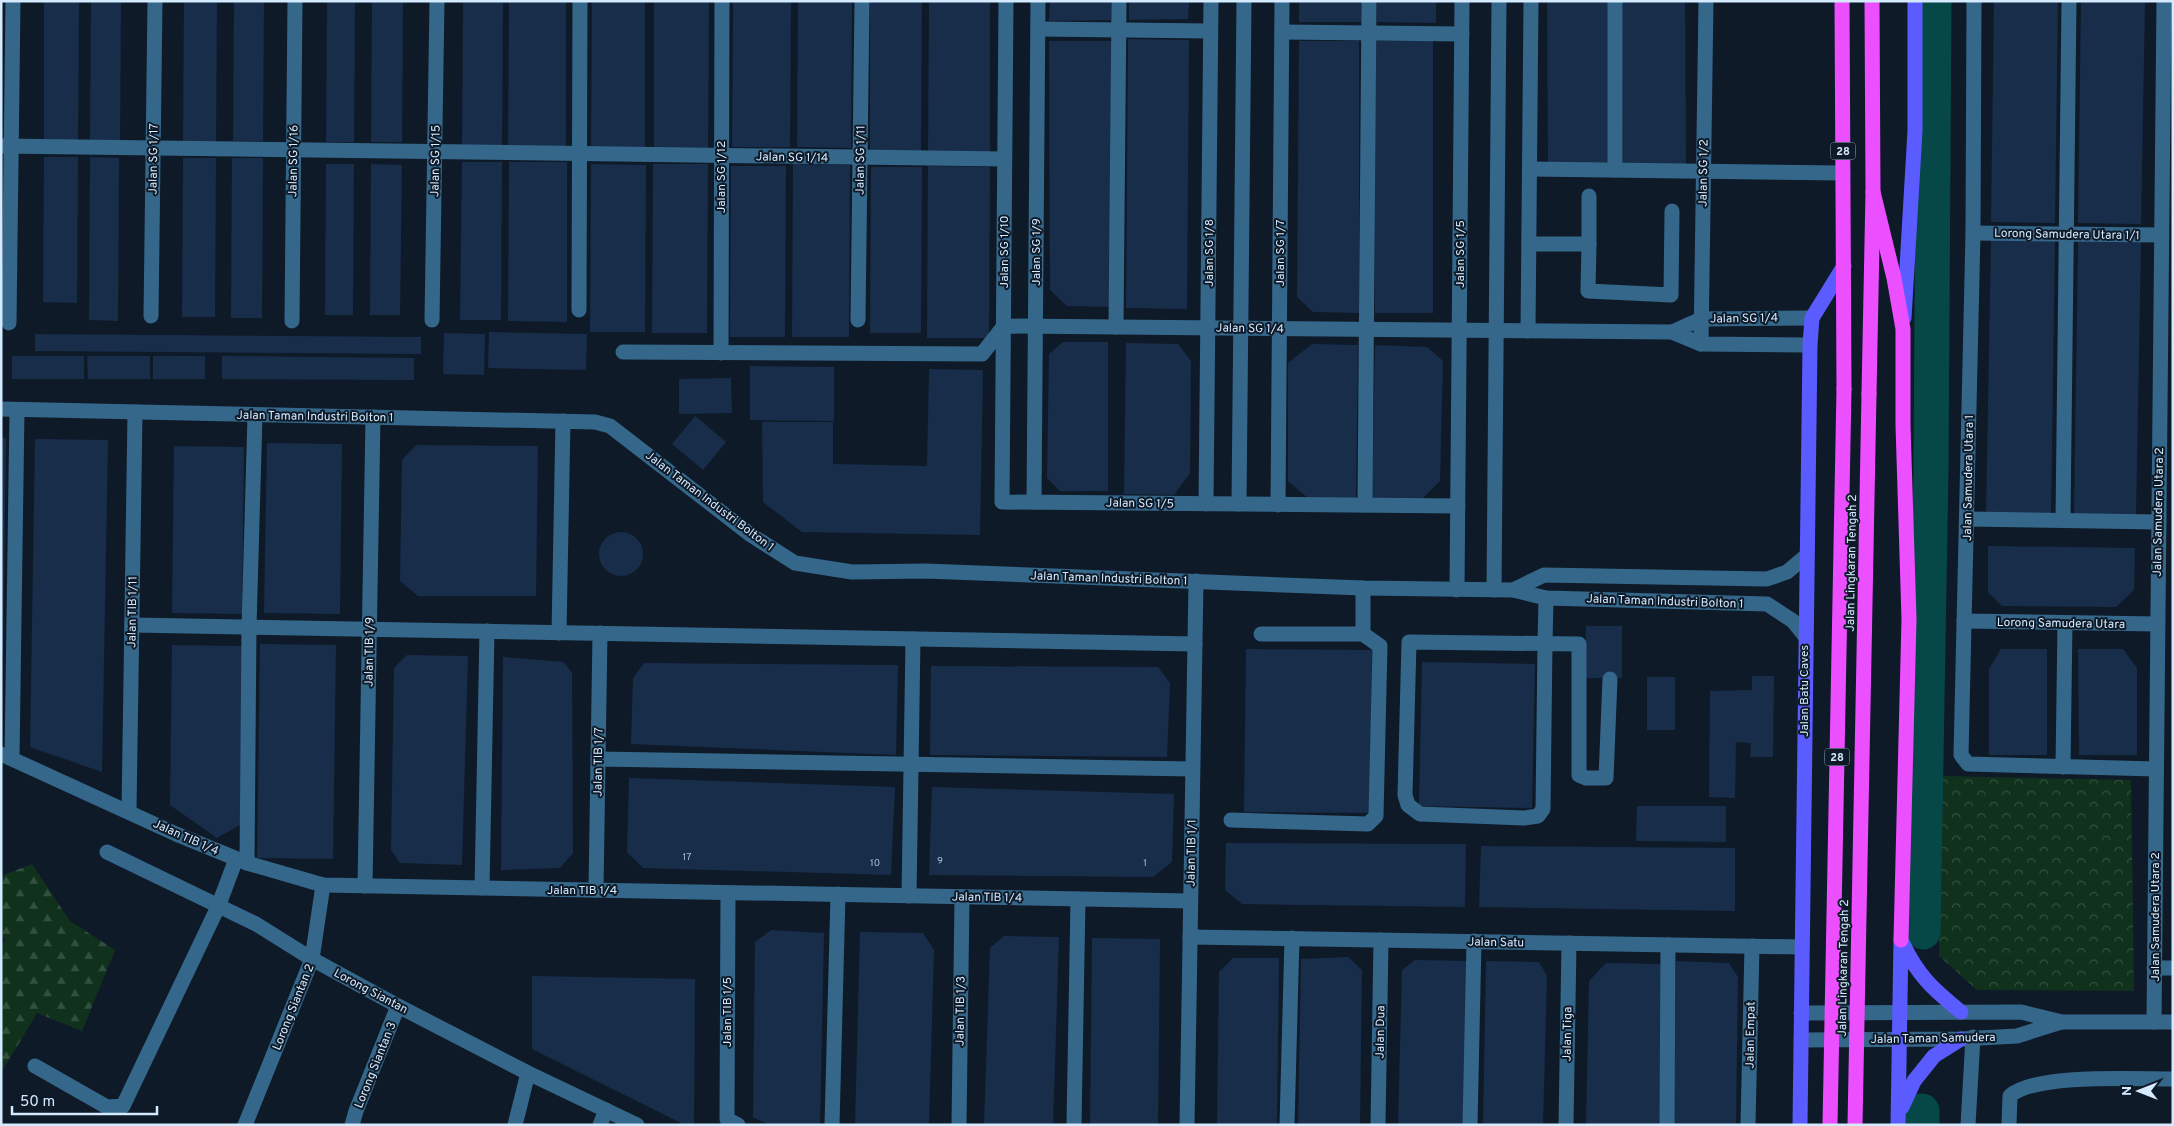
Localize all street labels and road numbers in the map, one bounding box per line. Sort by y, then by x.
street label: Jalan SG 1/17 [145,123,163,195]
street label: Jalan SG 1/16 [285,125,303,197]
street label: Jalan SG 1/15 [427,125,445,197]
street label: Jalan SG 1/11 [852,125,870,195]
street label: Jalan SG 1/2 [1695,139,1713,207]
street label: Jalan SG 1/12 [714,141,730,213]
road number: 28 [1830,142,1856,160]
street label: Jalan SG 1/14 [756,149,828,167]
street label: Jalan SG 1/10 [997,216,1013,288]
street label: Jalan SG 1/9 [1029,218,1045,286]
street label: Jalan SG 1/8 [1202,219,1218,287]
street label: Jalan SG 1/7 [1273,219,1289,287]
street label: Jalan SG 1/5 [1453,220,1469,288]
street label: Lorong Samudera Utara 1/1 [1994,226,2140,244]
street label: Jalan SG 1/4 [1710,310,1778,328]
street label: Jalan SG 1/4 [1216,320,1284,338]
street label: Jalan Taman Industri Bolton 1 [236,408,394,426]
street label: Jalan Samudera Utara 1 [1960,415,1978,541]
street label: Jalan Samudera Utara 2 [2150,447,2168,577]
street label: Jalan Taman Industri Bolton 1 [642,448,777,556]
street label: Jalan Lingkaran Tengah 2 [1843,494,1861,632]
street label: Jalan SG 1/5 [1106,495,1174,513]
street label: Jalan Taman Industri Bolton 1 [1030,568,1188,590]
street label: Jalan TIB 1/11 [124,576,142,648]
street label: Jalan Taman Industri Bolton 1 [1586,591,1744,613]
street label: Lorong Samudera Utara [1997,615,2125,633]
street label: Jalan TIB 1/9 [361,617,379,687]
street label: Jalan Batu Caves [1797,645,1813,737]
street label: Jalan TIB 1/7 [590,727,608,797]
road number: 28 [1824,749,1850,766]
street label: Jalan TIB 1/4 [150,816,221,860]
street label: Jalan TIB 1/1 [1183,819,1201,887]
street label: Jalan Samudera Utara 2 [2148,852,2164,982]
street label: Jalan TIB 1/4 [547,883,617,899]
street label: Jalan TIB 1/4 [952,889,1022,907]
street label: Jalan Lingkaran Tengah 2 [1835,899,1853,1037]
street label: Jalan Satu [1468,935,1524,951]
street label: Lorong Siantan 2 [269,962,319,1053]
street label: Lorong Siantan [331,966,410,1018]
street label: Jalan TIB 1/3 [952,976,970,1046]
street label: Jalan TIB 1/5 [720,977,736,1047]
street label: Jalan Empat [1742,1001,1760,1069]
street label: Jalan Dua [1373,1005,1389,1059]
street label: Jalan Tiga [1560,1006,1576,1062]
street label: Lorong Siantan 3 [351,1020,401,1111]
street label: Jalan Taman Samudera [1870,1030,1996,1048]

